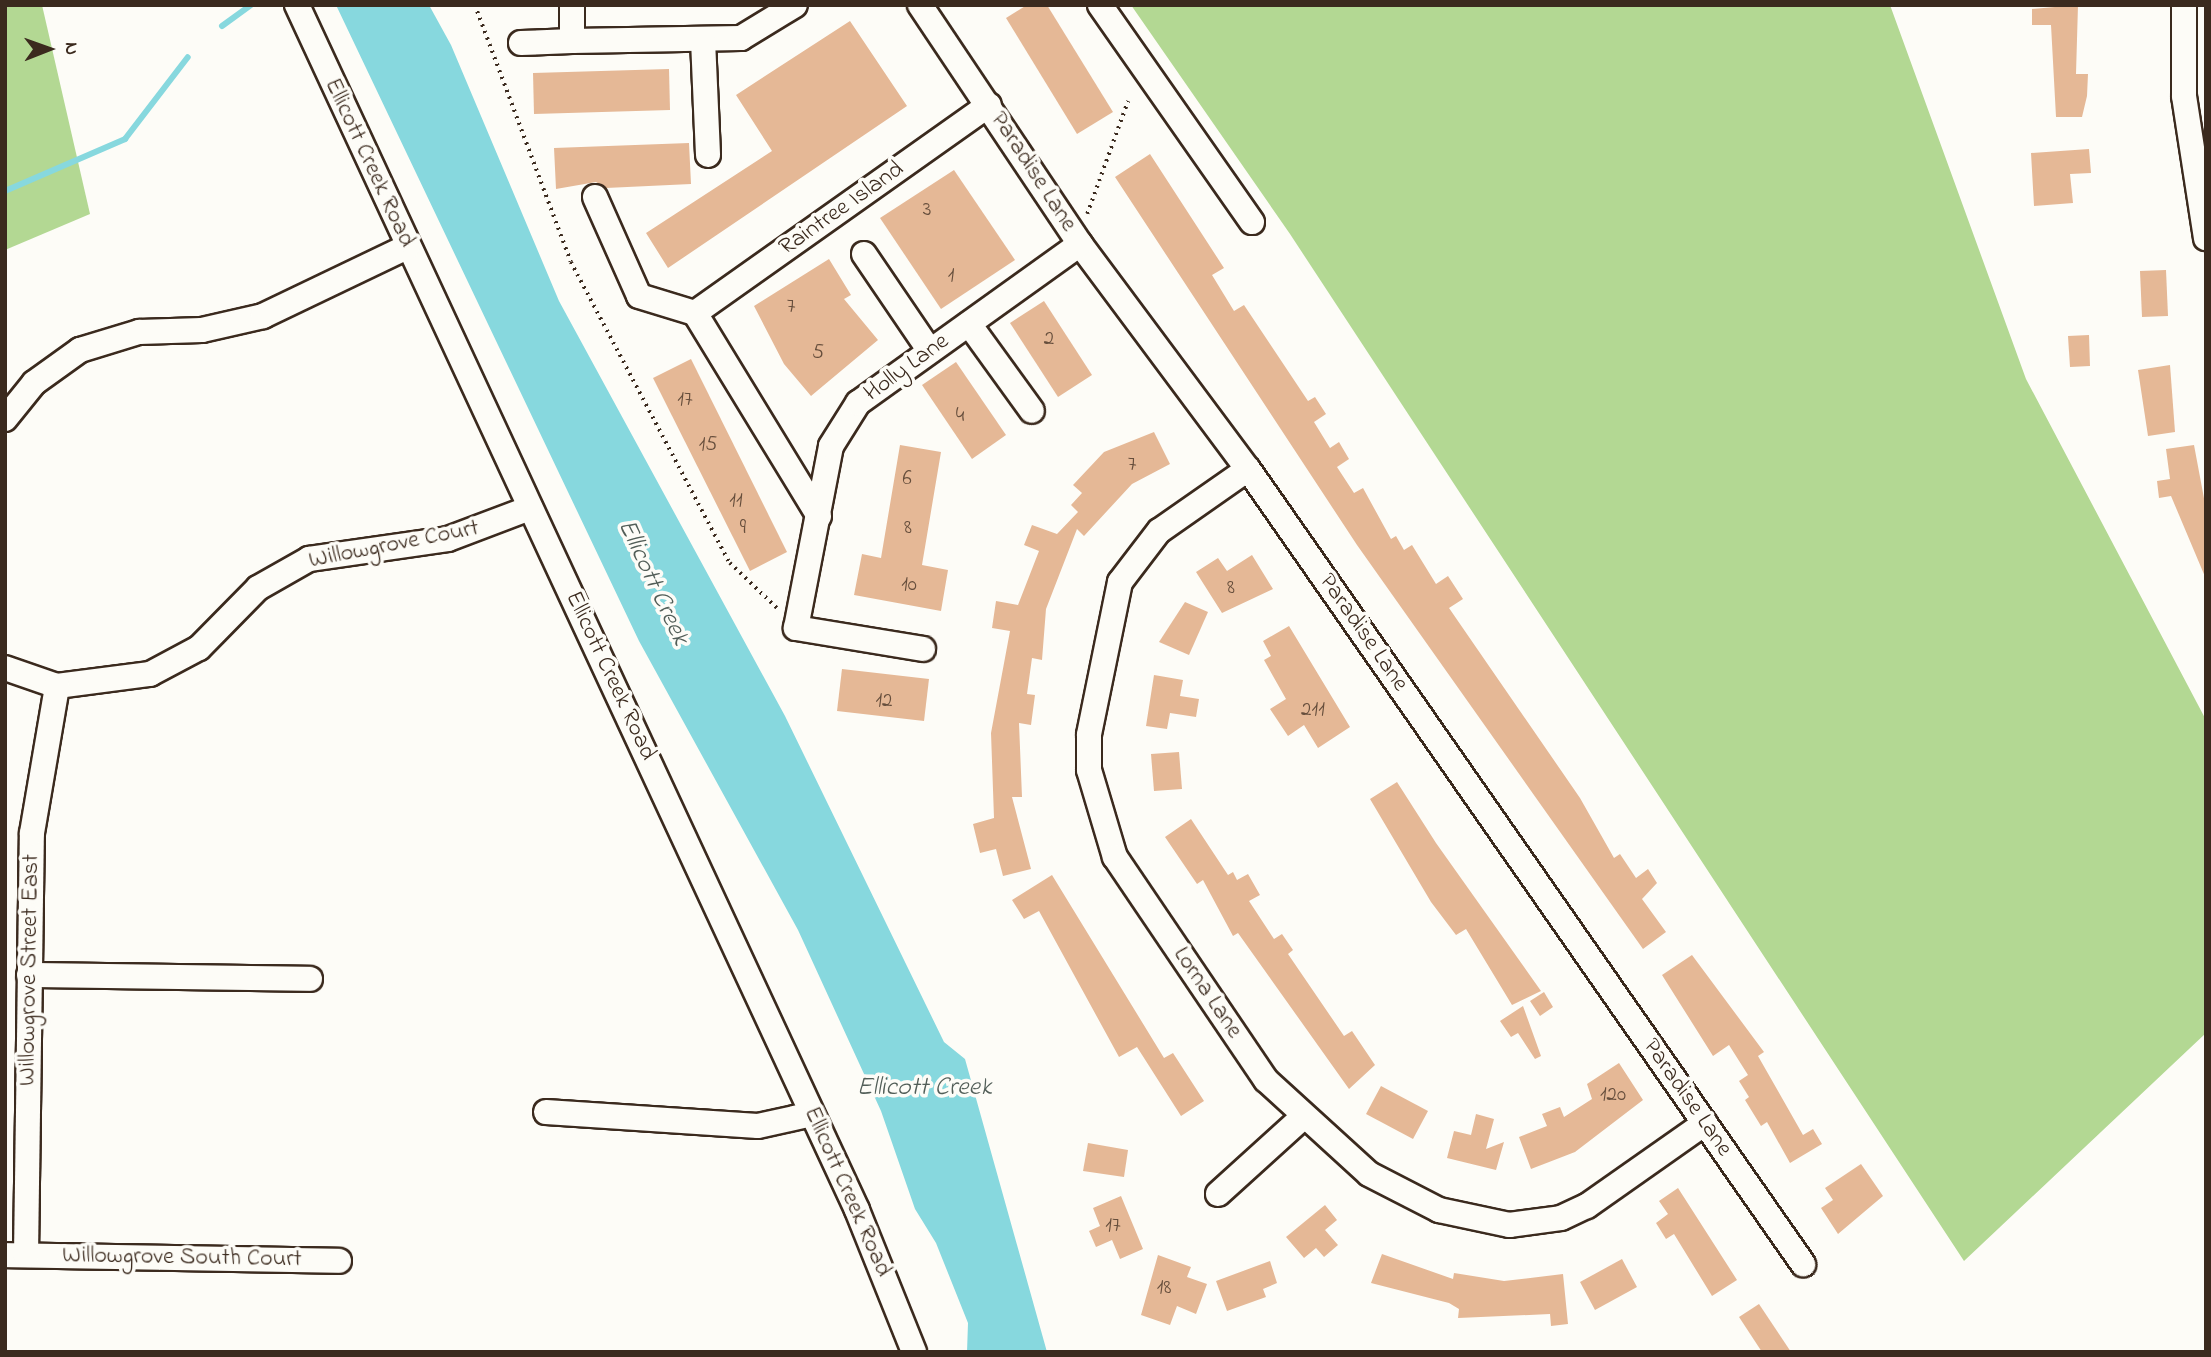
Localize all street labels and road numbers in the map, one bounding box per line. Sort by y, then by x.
street label: Ellicott Creek Road [317,74,421,252]
street label: Paradise Lane [984,107,1082,237]
street label: Raintree Island [774,155,910,263]
street label: Holly Lane [859,328,955,408]
street label: Willowgrove Court [306,514,482,576]
street label: Paradise Lane [1312,569,1414,697]
street label: Ellicott Creek Road [558,587,662,765]
street label: Willowgrove Street East [14,854,46,1086]
street label: Lorna Lane [1166,942,1248,1044]
street label: Paradise Lane [1636,1034,1738,1162]
street label: Ellicott Creek Road [797,1103,897,1281]
street label: Willowgrove South Court [62,1242,302,1274]

